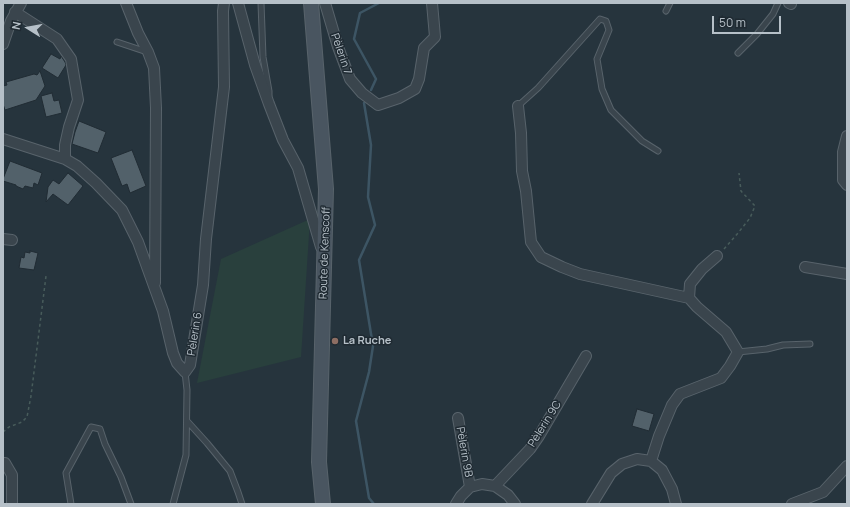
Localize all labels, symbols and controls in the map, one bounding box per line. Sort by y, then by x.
north arrow [8,8,48,48]
scale bar [714,8,783,34]
text: 50 m [719,14,746,31]
text: N [8,20,24,31]
street label: Pèlerin 7 [328,32,354,76]
street label: Route de Kenscoff [317,207,333,299]
street label: Pèlerin 6 [185,311,205,357]
place label: La Ruche [343,334,391,348]
marker: La Ruche [330,336,340,346]
street label: Pèlerin 9C [526,398,564,450]
street label: Pèlerin 9B [453,426,475,478]

